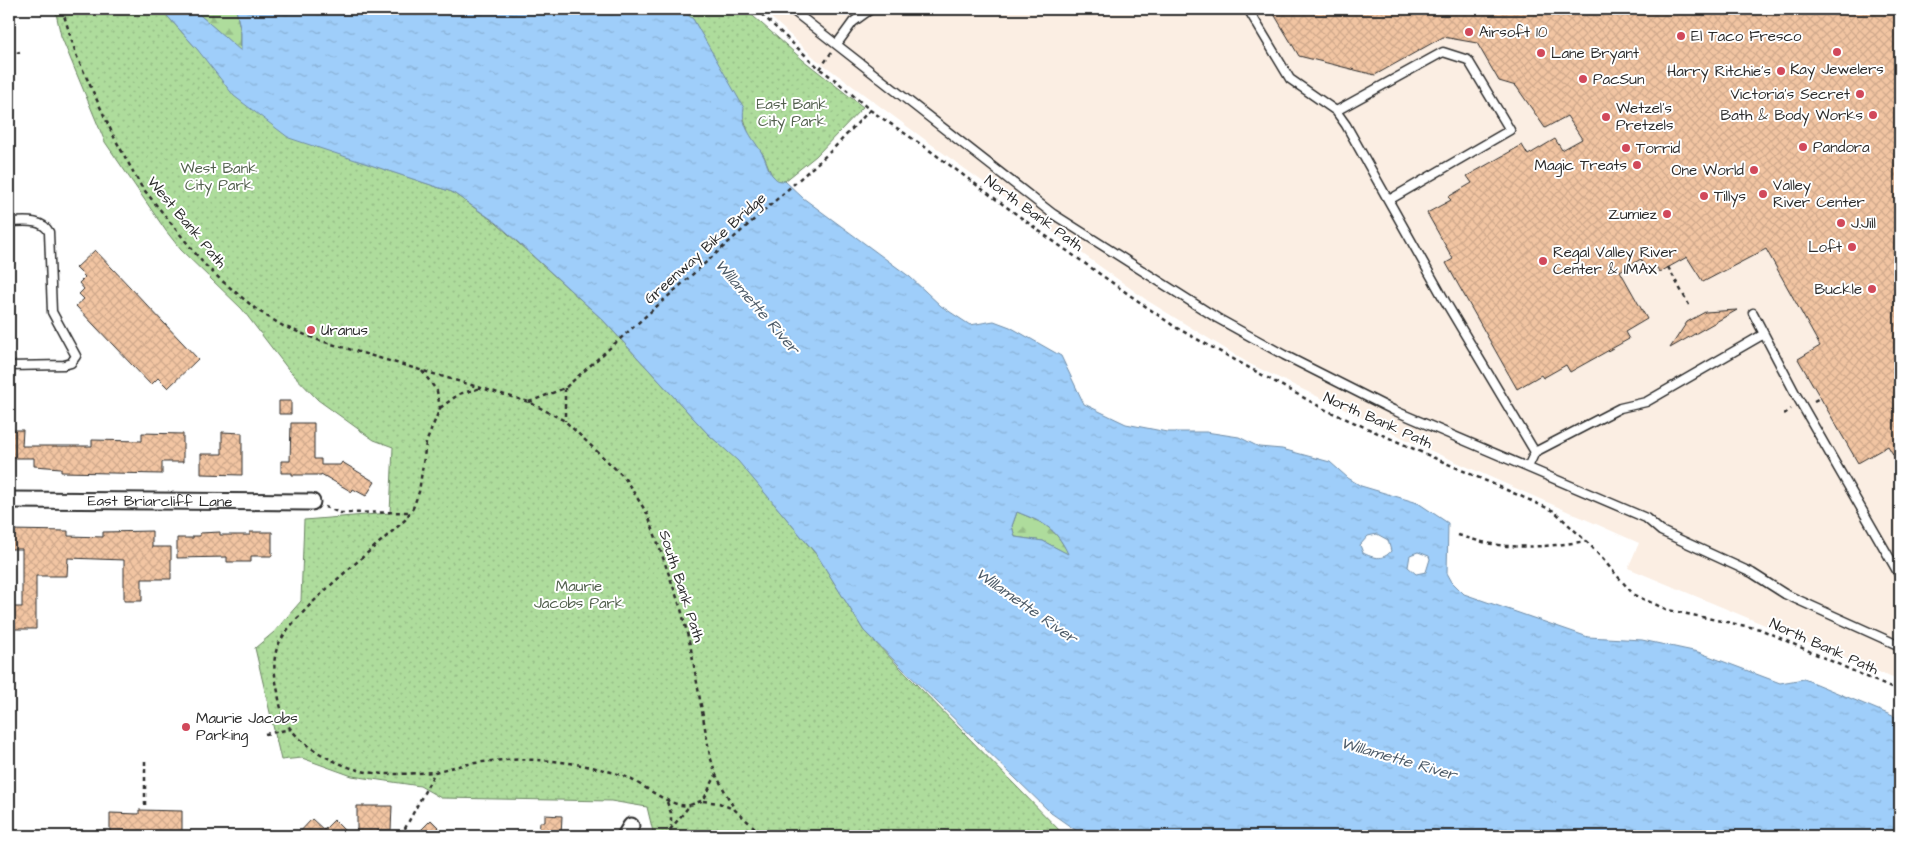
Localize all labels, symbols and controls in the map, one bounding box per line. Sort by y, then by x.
place label: Airsoft 10 [1479,22,1548,43]
marker: Airsoft 10 [1463,26,1475,38]
place label: El Taco Fresco [1691,26,1802,47]
marker: El Taco Fresco [1675,30,1687,42]
place label: Lane Bryant [1551,43,1639,65]
marker: Kay Jewelers [1831,46,1843,58]
marker: Lane Bryant [1535,47,1547,59]
place label: Kay Jewelers [1790,59,1884,81]
place label: Harry Ritchie's [1667,61,1771,83]
marker: Harry Ritchie's [1775,65,1787,77]
place label: PacSun [1593,69,1645,90]
marker: PacSun [1577,73,1589,85]
place label: Victoria's Secret [1730,84,1850,105]
marker: Victoria's Secret [1854,88,1866,100]
park label: East Bank City Park [756,94,828,133]
place label: Wetzel's Pretzels [1616,98,1674,136]
place label: Bath & Body Works [1721,105,1863,127]
marker: Bath & Body Works [1867,109,1879,121]
marker: Wetzel's Pretzels [1600,111,1612,123]
place label: Pandora [1813,137,1870,158]
place label: Torrid [1636,138,1681,159]
marker: Pandora [1797,141,1809,153]
marker: Torrid [1620,142,1632,154]
place label: Magic Treats [1534,155,1627,177]
park label: West Bank City Park [181,158,257,197]
marker: Magic Treats [1631,159,1643,171]
place label: One World [1671,160,1744,181]
marker: One World [1748,164,1760,176]
street label: North Bank Path [980,170,1088,257]
street label: West Bank Path [142,172,232,273]
place label: Valley River Center [1773,175,1865,213]
place label: Tillys [1714,186,1747,208]
street label: Greenway Bike Bridge [640,188,772,310]
marker: Valley River Center [1757,188,1769,200]
marker: Tillys [1698,190,1710,202]
place label: Zumiez [1608,204,1658,225]
marker: Zumiez [1661,208,1673,220]
place label: J.Jill [1851,213,1876,234]
marker: J.Jill [1835,217,1847,229]
place label: Loft [1808,237,1842,258]
marker: Loft [1846,241,1858,253]
place label: Regal Valley River Center & IMAX [1553,242,1677,280]
water label: Willamette River [710,254,806,361]
marker: Regal Valley River Center & IMAX [1537,255,1549,267]
place label: Buckle [1815,279,1862,300]
marker: Buckle [1866,283,1878,295]
place label: Uranus [321,320,368,341]
marker: Uranus [305,324,317,336]
street label: North Bank Path [1320,387,1436,454]
street label: East Briarcliff Lane [87,491,233,512]
street label: South Bank Path [653,527,710,646]
water label: Willamette River [971,563,1083,650]
park label: Maurie Jacobs Park [534,576,624,614]
street label: North Bank Path [1766,613,1882,680]
place label: Maurie Jacobs Parking [196,708,298,747]
marker: Maurie Jacobs Parking [180,721,192,733]
water label: Willamette River [1338,732,1461,787]

